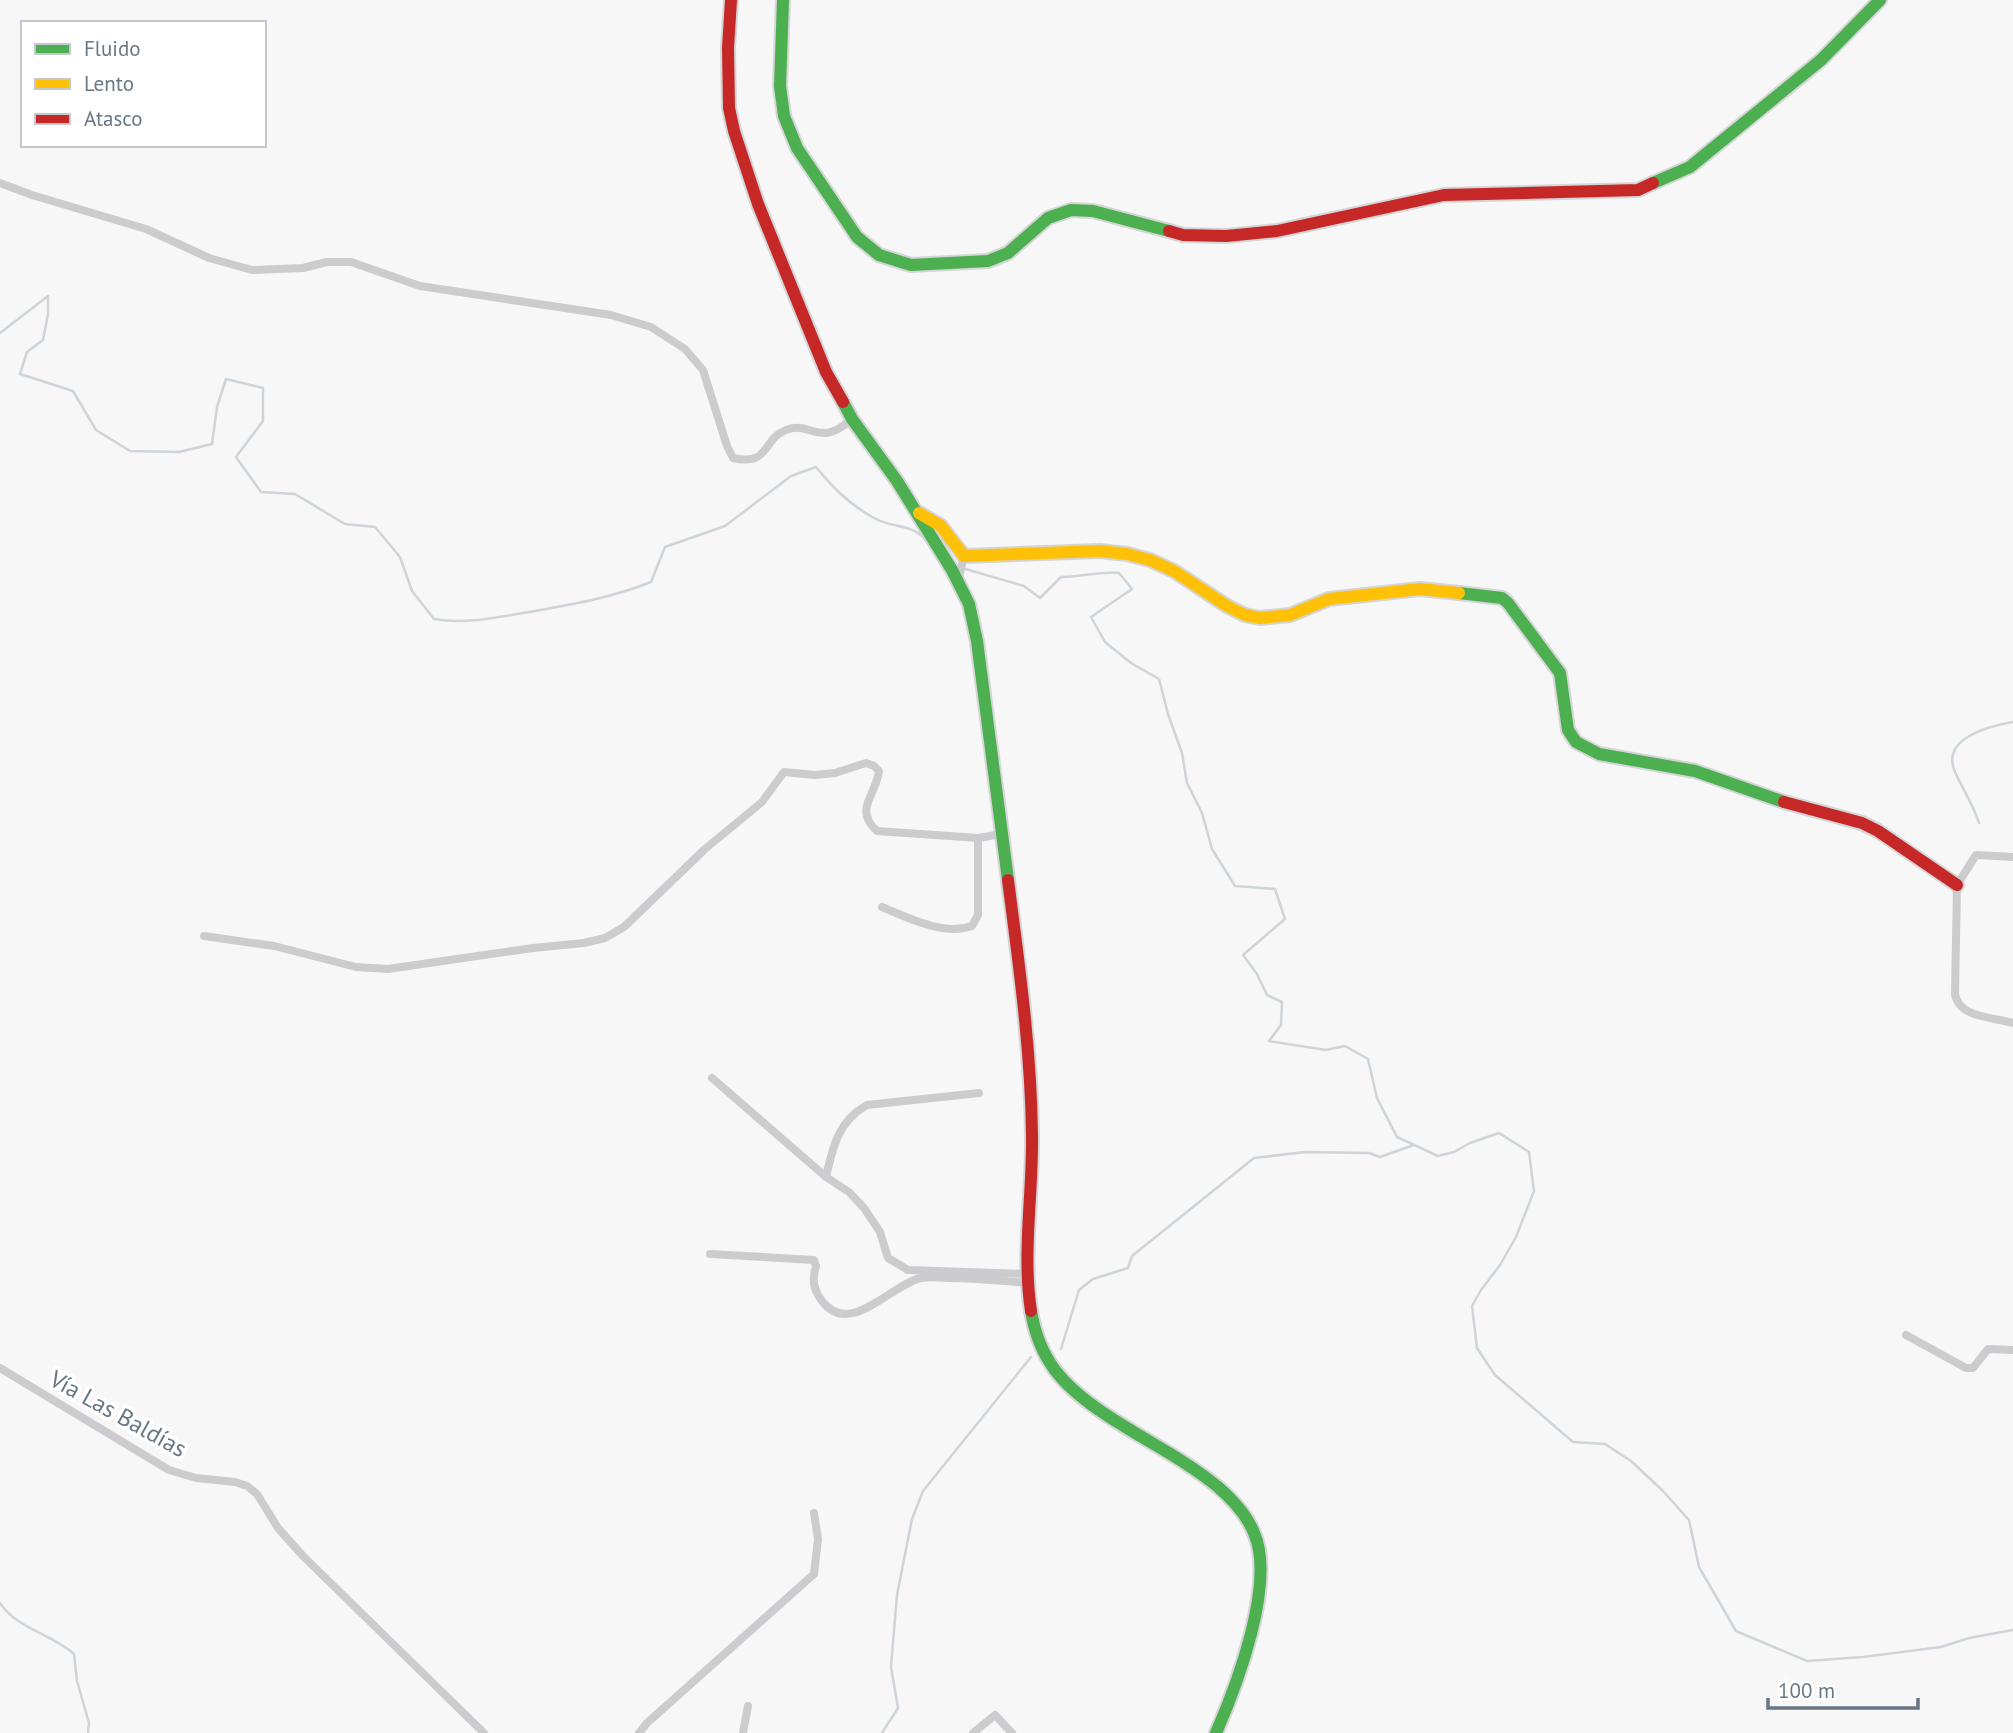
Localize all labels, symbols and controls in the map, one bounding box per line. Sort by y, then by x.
legend [21,21,266,147]
text: Fluido [84,35,141,62]
text: Lento [84,70,134,97]
text: Atasco [84,105,143,132]
street label: Vía Las Baldías [43,1363,192,1464]
scale bar [1768,1666,1918,1710]
text: 100 m [1778,1677,1835,1704]

